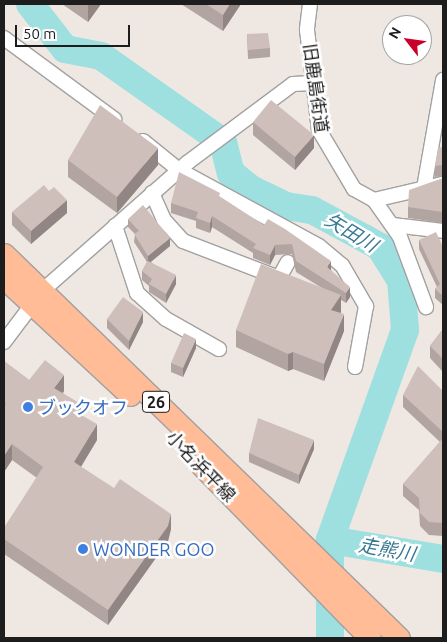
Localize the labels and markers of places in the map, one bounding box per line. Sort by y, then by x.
place label: ブックオフ [38,396,128,418]
marker: ブックオフ [22,401,34,413]
place label: WONDER GOO [93,538,214,560]
marker: WONDER GOO [77,543,89,555]

